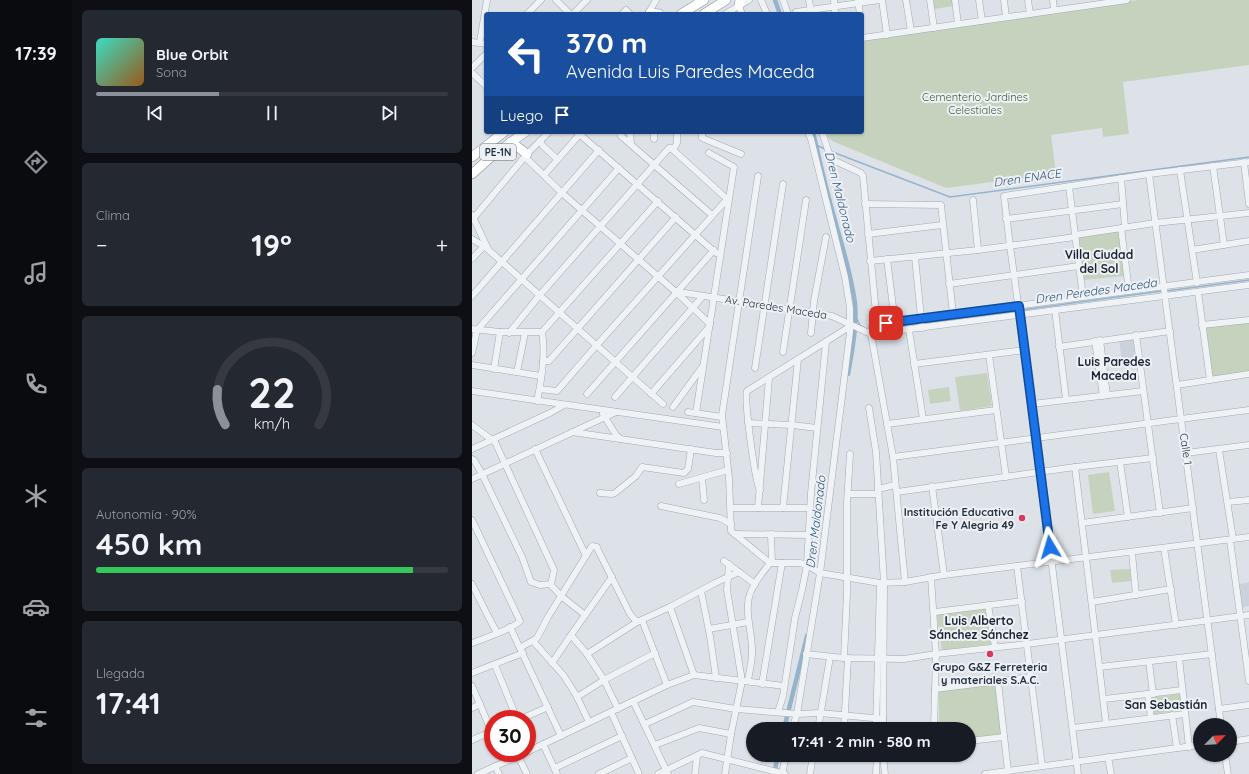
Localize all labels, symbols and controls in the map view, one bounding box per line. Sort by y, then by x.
text: 370 m [566,25,647,60]
icon: left [500,28,552,80]
text: 17:39 [15,42,57,65]
text: Blue Orbit [156,45,229,64]
text: Avenida Luis Paredes Maceda [566,60,815,83]
text: Sona [156,64,187,80]
park label: Cementerio Jardines Celestiales [922,90,1028,117]
icon: previous [144,102,166,124]
icon: pause [261,102,283,124]
icon: next [378,102,400,124]
icon: arrive [551,104,573,126]
text: Luego [500,106,543,125]
road number: PE-1N [480,144,516,160]
icon: directions [22,148,50,176]
water label: Dren Maldonado [822,150,859,245]
water label: Dren ENACE [992,165,1064,190]
text: Clima [96,207,130,223]
text: 19° [251,226,292,264]
text: − [96,231,107,259]
text: + [436,231,448,259]
district label: Villa Ciudad del Sol [1065,247,1133,276]
icon: music [22,259,50,287]
water label: Dren Peredes Maceda [1034,274,1158,306]
street label: Av. Paredes Maceda [724,292,828,322]
pin [869,306,903,340]
icon: arrive [875,312,897,334]
district label: Luis Paredes Maceda [1078,354,1151,383]
text: 22 [248,366,296,418]
icon: phone [22,370,50,398]
text: km/h [254,415,290,433]
street label: Calle 1 [1177,432,1195,466]
water label: Dren Maldonado [802,474,829,569]
icon: climate [22,482,50,510]
place label: Institución Educativa Fe Y Alegria 49 [904,505,1014,532]
text: Autonomía · 90% [96,506,196,522]
marker: Institución Educativa Fe Y Alegria 49 [1017,513,1027,523]
text: 450 km [96,525,202,563]
position arrow [1029,526,1071,568]
icon: car [22,593,50,621]
district label: Luis Alberto Sánchez Sánchez [929,613,1029,642]
marker: Grupo G&Z Ferreteria y materiales S.A.C. [985,649,995,659]
place label: Grupo G&Z Ferreteria y materiales S.A.C. [933,660,1048,687]
text: Llegada [96,665,145,681]
text: 17:41 [96,684,161,722]
district label: San Sebastián [1125,697,1207,712]
icon: filters [22,704,50,732]
speed limit sign: 30 [484,710,536,762]
north arrow [1193,718,1237,762]
map controls [1193,718,1237,762]
text: 17:41 · 2 min · 580 m [792,732,930,751]

